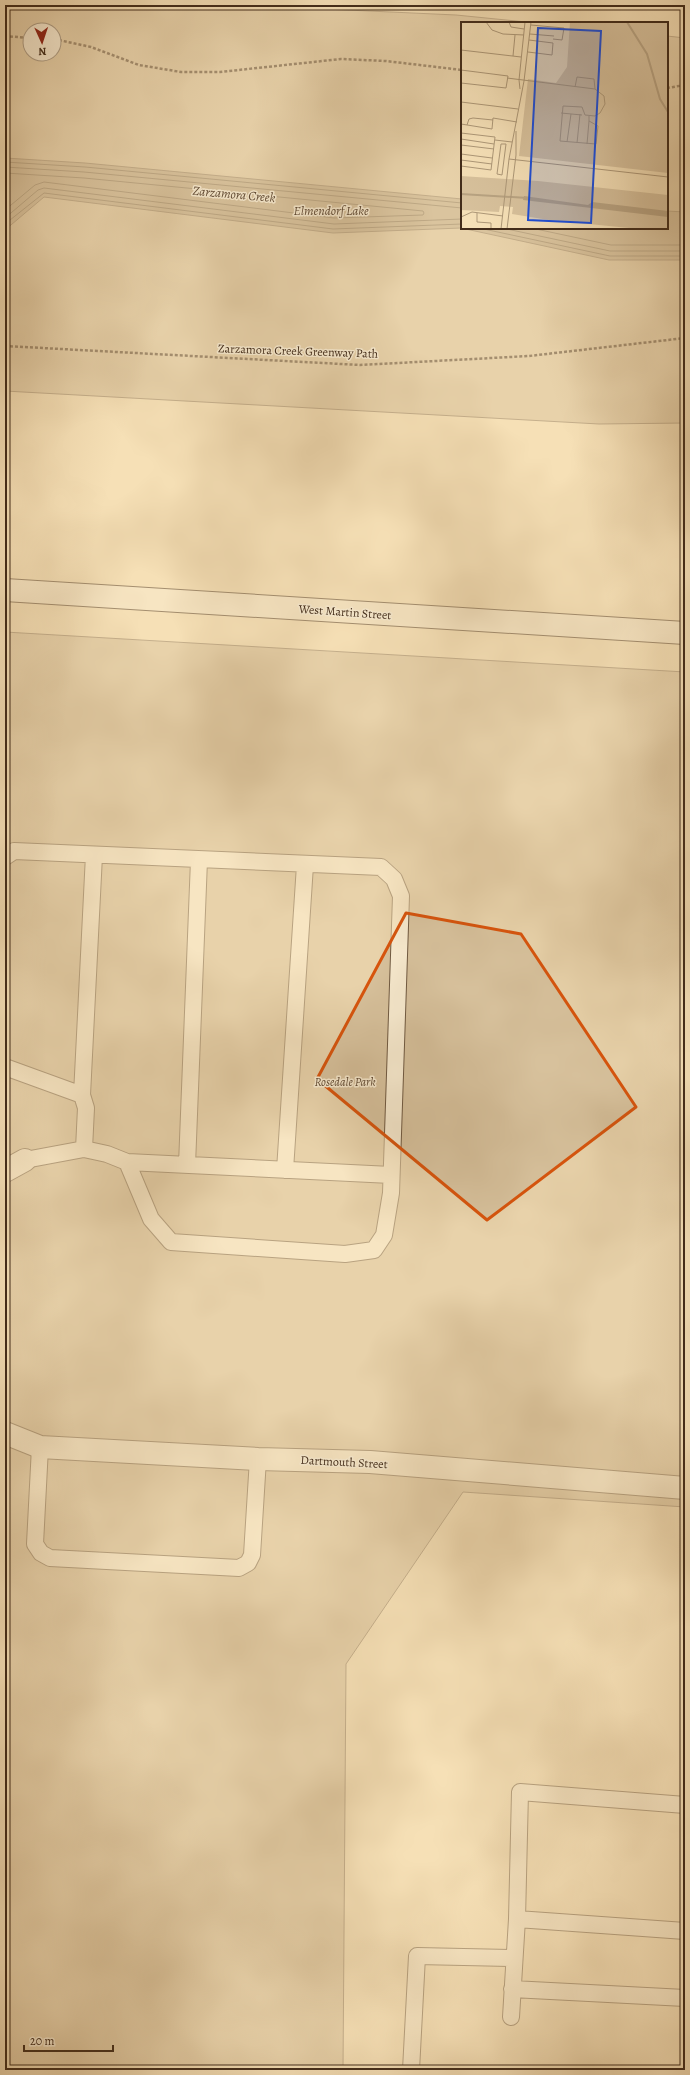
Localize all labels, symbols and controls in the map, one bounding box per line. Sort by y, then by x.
north arrow [22,22,62,62]
inset map [461,22,668,229]
text: N [38,44,47,59]
water label: Zarzamora Creek [192,182,276,206]
water label: Elmendorf Lake [293,202,369,219]
street label: Zarzamora Creek Greenway Path [218,340,379,362]
street label: West Martin Street [297,601,392,623]
park label: Rosedale Park [314,1074,376,1090]
street label: Dartmouth Street [300,1452,388,1472]
scale bar [24,2027,113,2053]
text: 20 m [30,2033,54,2049]

